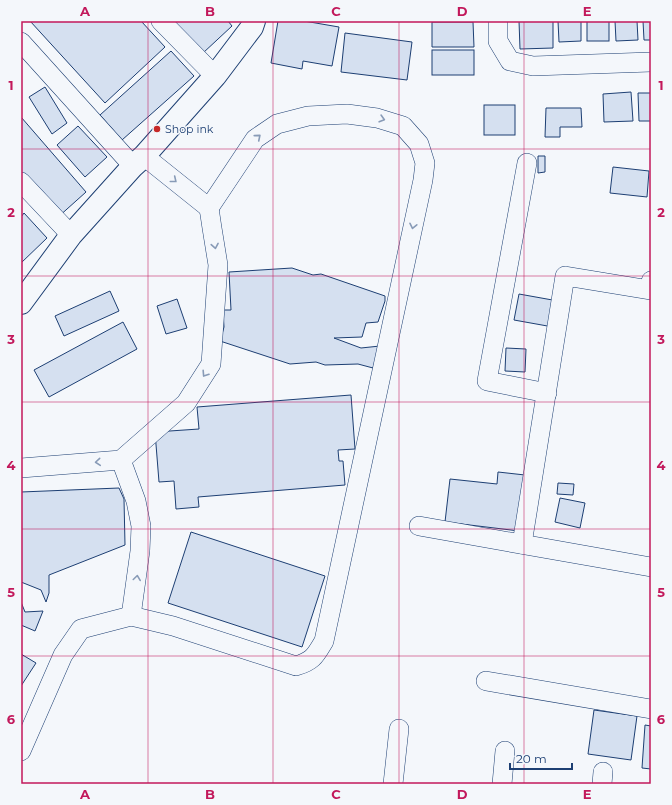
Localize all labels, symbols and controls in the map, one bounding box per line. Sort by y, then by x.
text: A [79,3,91,19]
text: B [205,3,215,19]
text: C [331,3,341,19]
text: D [457,3,468,19]
text: E [583,3,592,19]
text: 1 [8,77,14,93]
text: 1 [658,77,664,93]
one-way arrow [378,114,385,123]
place label: Shop ink [165,122,214,136]
marker: Shop ink [152,124,162,134]
one-way arrow [253,135,261,142]
one-way arrow [170,176,177,183]
text: 2 [7,204,15,220]
text: 2 [657,204,665,220]
one-way arrow [409,222,417,229]
one-way arrow [210,243,219,249]
text: 3 [6,331,15,347]
text: 3 [656,331,665,347]
one-way arrow [202,370,209,377]
text: 4 [7,457,16,473]
one-way arrow [95,457,101,466]
text: 4 [657,457,666,473]
one-way arrow [132,575,141,581]
text: 5 [7,584,15,600]
text: 5 [657,584,665,600]
text: 6 [7,711,16,727]
text: 6 [657,711,666,727]
scale bar [510,745,572,771]
text: 20 m [516,751,547,766]
text: A [79,786,91,802]
text: B [205,786,215,802]
text: C [331,786,341,802]
text: D [457,786,468,802]
text: E [583,786,592,802]

